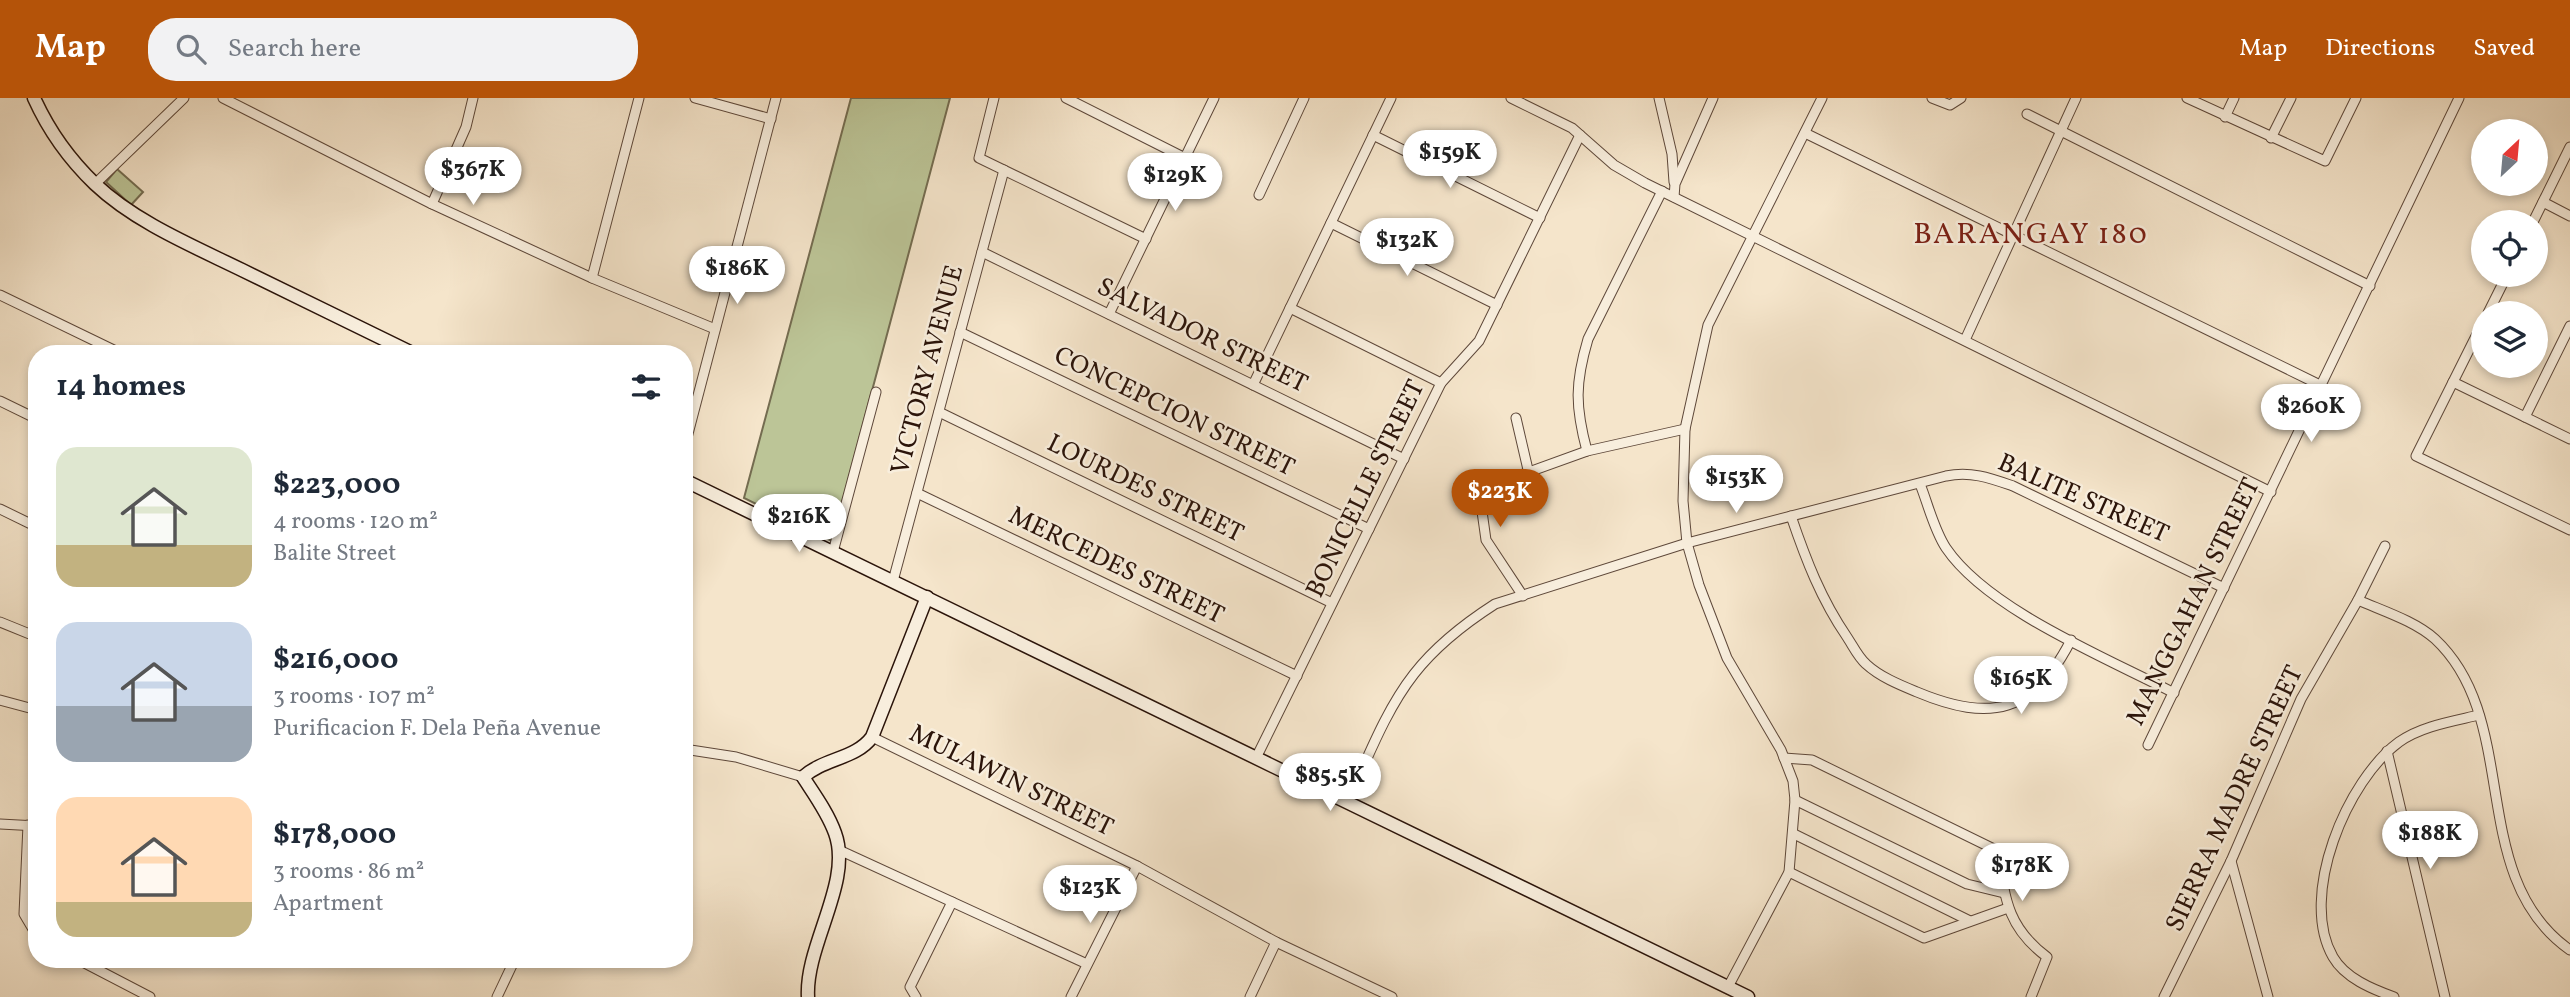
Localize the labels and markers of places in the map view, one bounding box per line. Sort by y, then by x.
pin: $159K [1401,130,1499,190]
pin: $367K [424,148,522,207]
pin: $129K [1126,153,1224,213]
pin: $132K [1358,218,1456,278]
pin: $186K [688,246,786,306]
pin: $260K [2262,384,2360,444]
pin: $153K [1687,456,1785,515]
pin: $223K [1451,470,1549,529]
pin: $216K [750,494,848,554]
pin: $165K [1972,656,2070,716]
pin: $85.5K [1273,754,1387,813]
pin: $188K [2381,812,2479,871]
pin: $178K [1973,844,2071,903]
pin: $123K [1041,866,1139,925]

